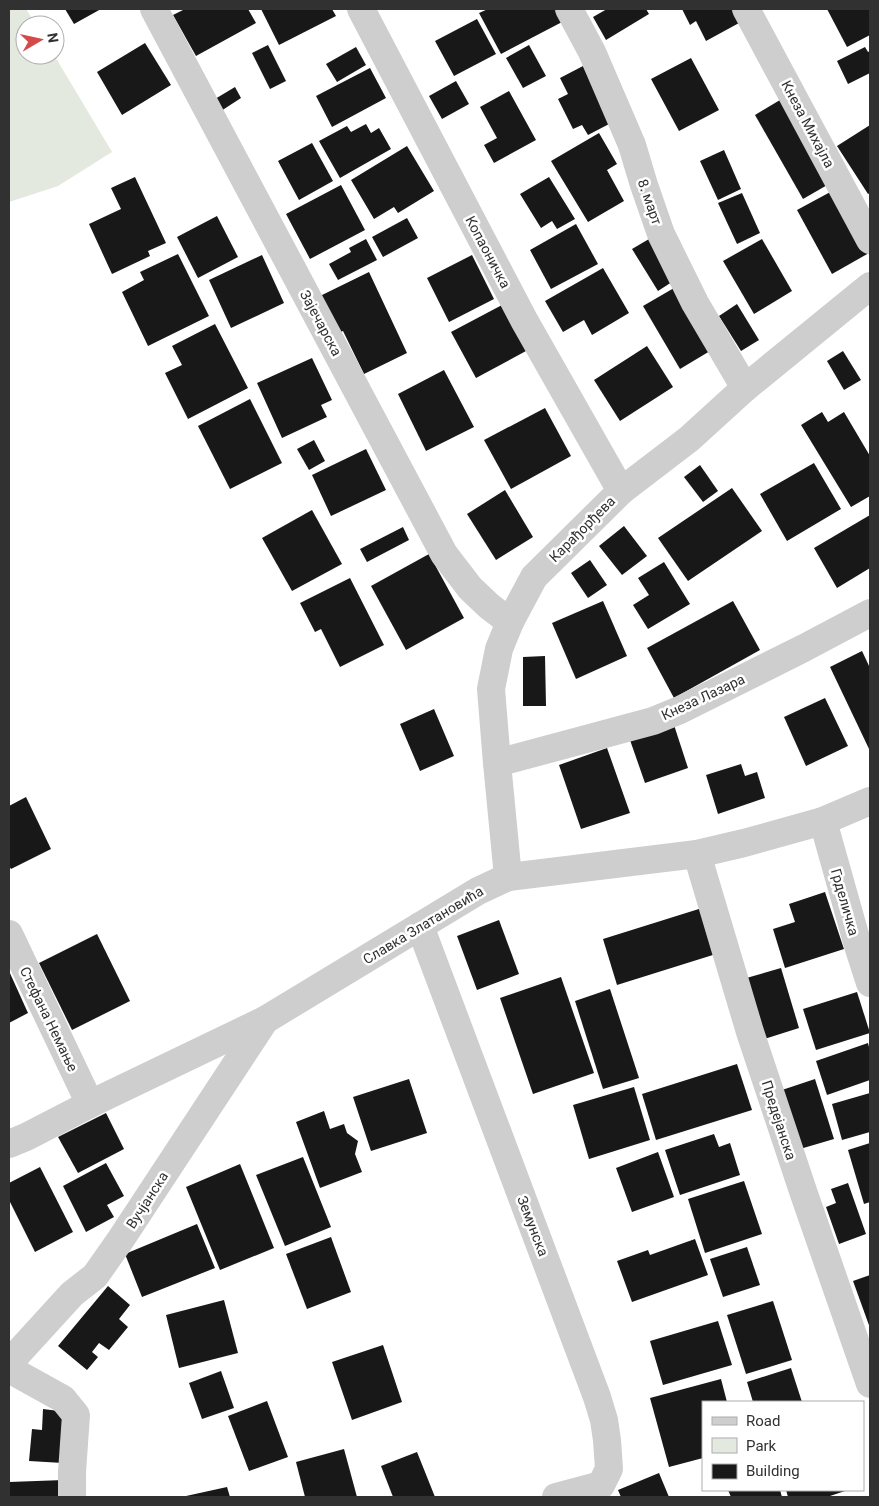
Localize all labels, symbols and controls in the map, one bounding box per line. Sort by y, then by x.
north arrow [15,15,65,65]
text: N [44,32,62,44]
street label: Кнеза Михајла [778,78,838,170]
street label: 8. март [635,177,665,227]
street label: Копаоничка [462,213,514,291]
street label: Зајечарска [297,287,345,359]
street label: Карађорђева [546,493,618,565]
street label: Кнеза Лазара [659,671,747,723]
street label: Грделичка [828,867,862,937]
street label: Славка Златановића [360,883,486,967]
street label: Стефана Немање [17,964,81,1074]
street label: Предејанска [759,1078,799,1162]
street label: Вучјанска [123,1169,171,1231]
street label: Земунска [514,1194,552,1258]
legend [702,1401,864,1491]
text: Road [746,1412,780,1430]
text: Park [746,1437,777,1455]
text: Building [746,1462,800,1480]

